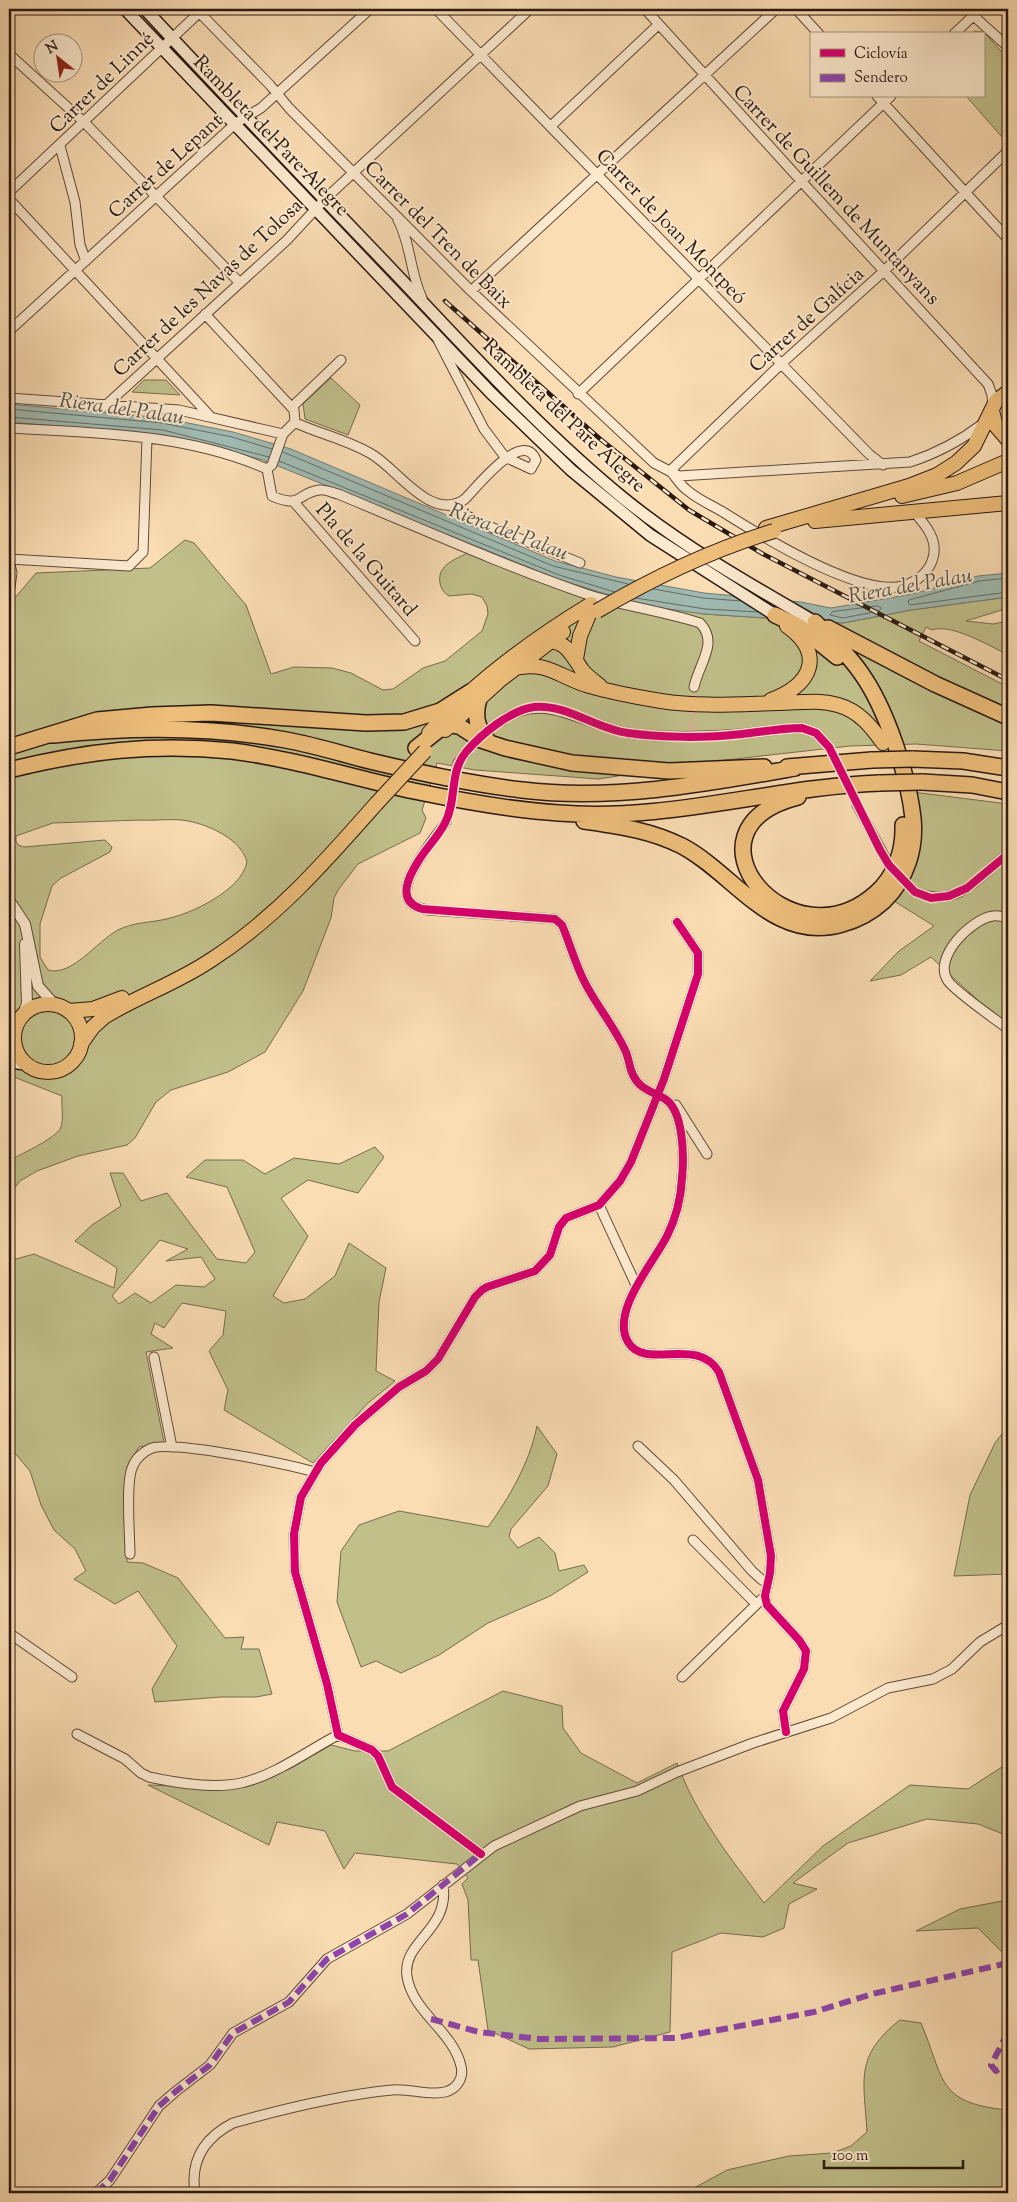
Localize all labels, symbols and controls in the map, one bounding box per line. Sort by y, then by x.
street label: Carrer de Linné [44,26,162,141]
north arrow [32,32,82,82]
legend [810,32,984,98]
text: N [43,37,62,60]
text: Ciclovía [854,44,908,65]
street label: Rambleta del Pare Alegre [185,50,355,224]
text: Sendero [854,68,908,89]
street label: Carrer de Guillem de Muntanyans [725,79,946,313]
street label: Carrer de Lepant [103,107,231,226]
street label: Carrer de Joan Montpeó [588,143,752,312]
street label: Carrer del Tren de Baix [356,155,518,317]
street label: Carrer de les Navas de Tolosa [107,193,310,385]
street label: Carrer de Galícia [744,261,872,381]
street label: Rambleta del Pare Alegre [475,333,652,501]
water label: Riera del Palau [57,386,186,434]
water label: Riera del Palau [444,496,572,569]
street label: Pla de la Guitard [308,497,423,624]
water label: Riera del Palau [846,561,975,613]
scale bar [824,2137,963,2169]
text: 100 m [832,2146,869,2167]

